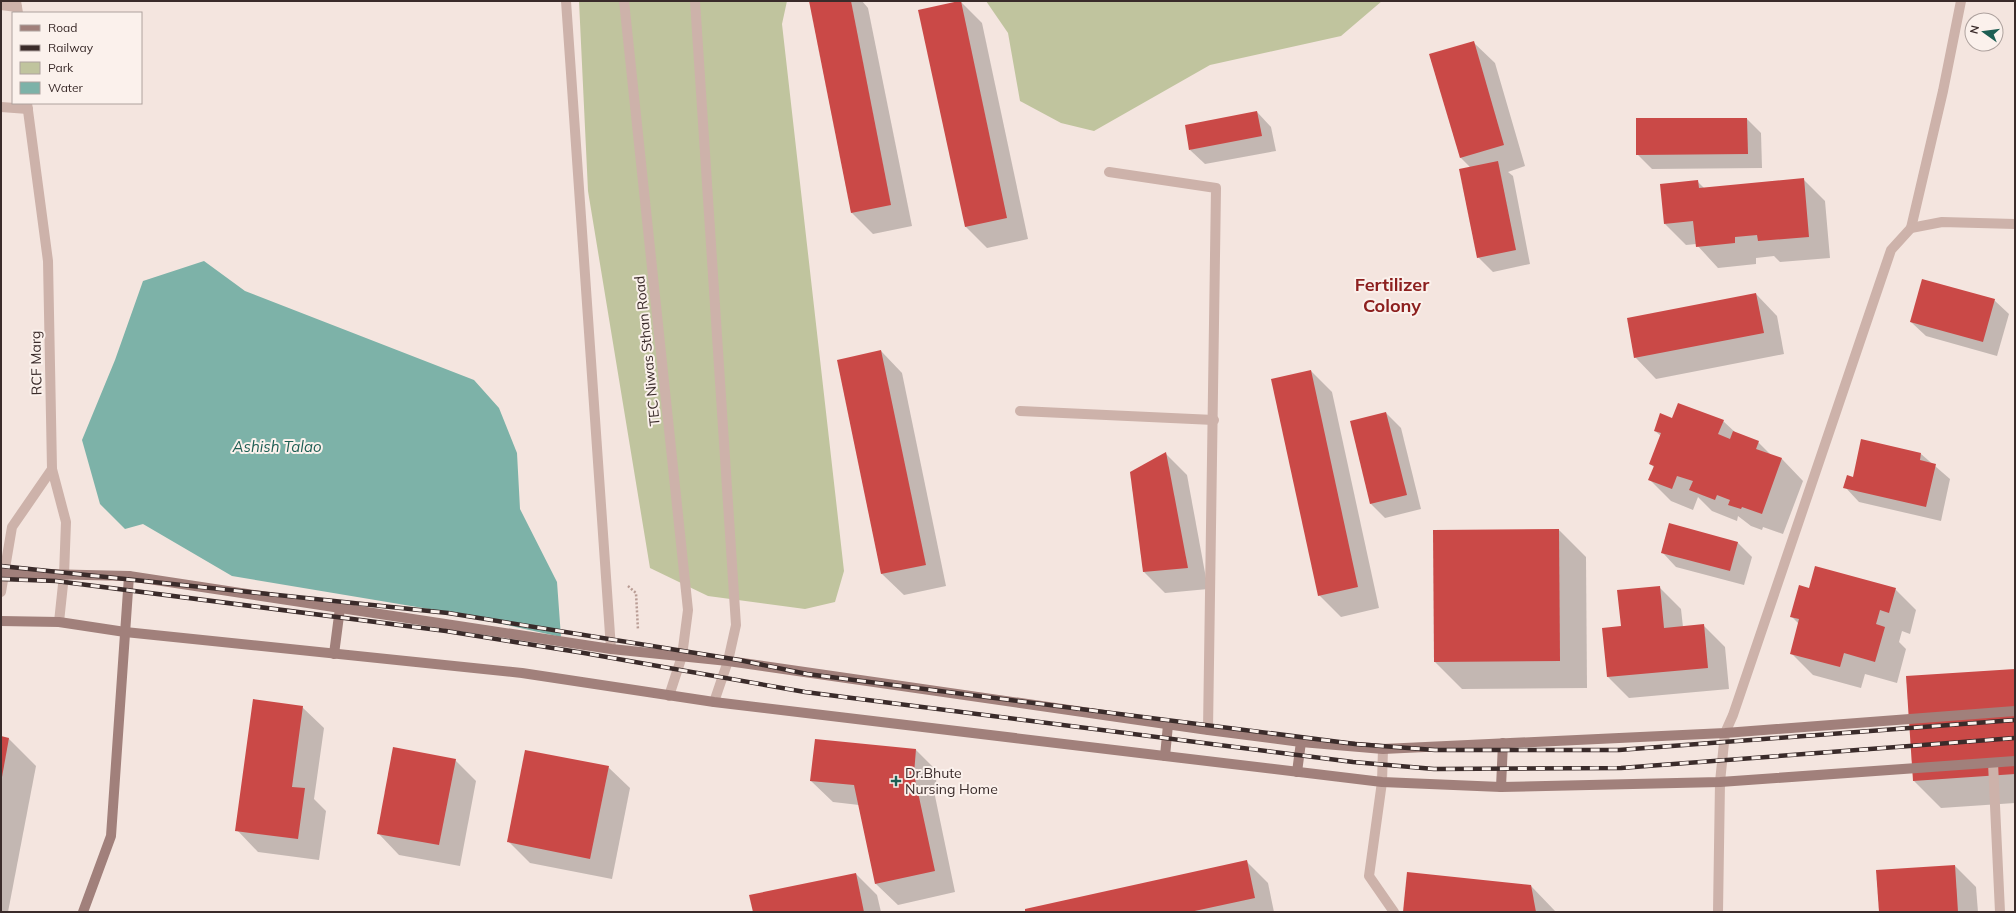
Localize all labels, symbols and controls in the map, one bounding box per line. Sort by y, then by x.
legend [12,12,142,104]
north arrow [1964,12,2004,52]
text: Road [48,20,77,35]
text: N [1966,24,1982,35]
text: Railway [48,40,94,55]
text: Park [48,60,74,75]
text: Water [48,80,84,95]
district label: Fertilizer Colony [1355,273,1430,317]
street label: TEC Niwas Sthan Road [630,275,664,427]
street label: RCF Marg [26,331,46,395]
water label: Ashish Talao [232,437,322,456]
place label: Dr.Bhute Nursing Home [905,764,998,798]
marker: Dr.Bhute Nursing Home [890,775,902,787]

